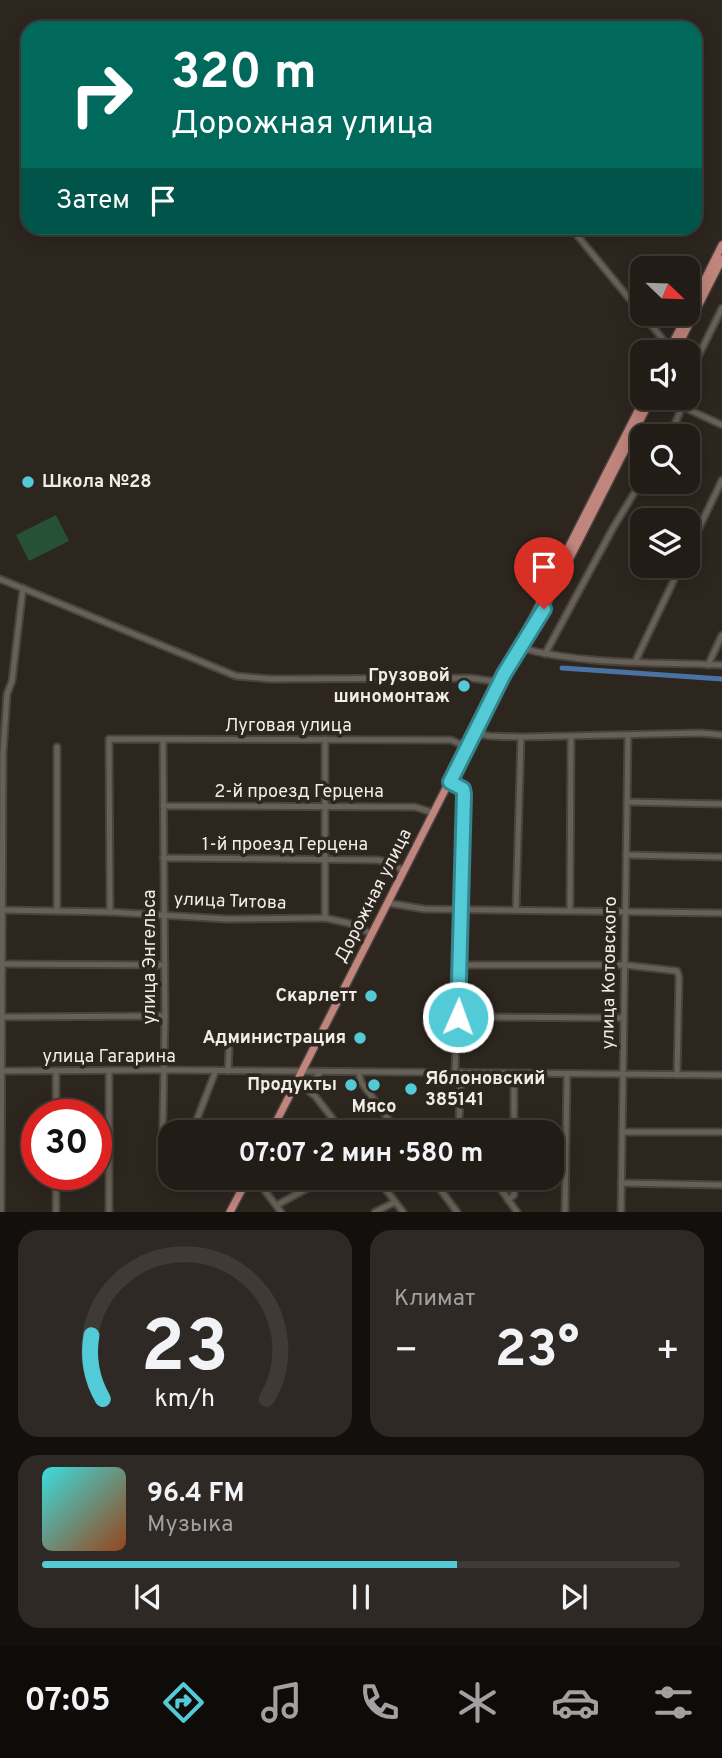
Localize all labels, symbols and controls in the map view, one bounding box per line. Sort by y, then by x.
text: 320 m [171,44,317,106]
icon: right [56,49,147,140]
text: Дорожная улица [171,105,433,145]
icon: arrive [144,182,182,220]
text: Затем [56,185,130,218]
north arrow [630,256,700,326]
map controls [630,256,700,578]
button: sound [630,340,700,410]
button: search [630,424,700,494]
place label: Школа №28 [42,471,152,494]
marker: Школа №28 [20,474,36,490]
button: layers [630,508,700,578]
pin [514,537,574,609]
icon: arrive [525,548,563,586]
place label: Грузовой шиномонтаж [334,665,450,709]
marker: Грузовой шиномонтаж [456,678,472,694]
street label: Луговая улица [224,715,352,738]
street label: 2-й проезд Герцена [214,781,384,804]
street label: Дорожная улица [330,825,418,967]
street label: 1-й проезд Герцена [202,834,368,857]
street label: улица Энгельса [139,889,162,1025]
street label: улица Титова [173,889,287,915]
street label: улица Котовского [597,896,623,1050]
position arrow [421,980,495,1054]
place label: Скарлетт [276,985,358,1008]
marker: Скарлетт [363,988,379,1004]
place label: Администрация [202,1027,346,1050]
marker: Администрация [352,1030,368,1046]
street label: улица Гагарина [42,1046,176,1069]
place label: Яблоновский 385141 [425,1068,546,1112]
place label: Продукты [247,1074,337,1097]
marker: Продукты [343,1077,359,1093]
marker: Мясо [366,1077,382,1093]
marker: Яблоновский 385141 [403,1081,419,1097]
place label: Мясо [352,1096,396,1119]
speed limit sign: 30 [21,1099,112,1190]
text: 07:07 · 2 мин · 580 m [239,1138,483,1171]
text: Климат [394,1285,475,1314]
text: 23 [141,1306,229,1398]
text: 23° [495,1319,579,1385]
text: − [394,1328,419,1377]
text: + [655,1328,680,1377]
text: km/h [155,1384,215,1416]
text: 96.4 FM [147,1478,244,1511]
text: Музыка [147,1511,233,1540]
icon: previous [129,1578,167,1616]
icon: pause [342,1578,380,1616]
icon: next [555,1578,593,1616]
icon: directions [159,1678,208,1727]
icon: music [257,1678,306,1727]
icon: phone [355,1678,404,1727]
icon: climate [453,1678,502,1727]
icon: car [551,1678,600,1727]
icon: filters [649,1678,698,1727]
text: 07:05 [24,1682,110,1722]

